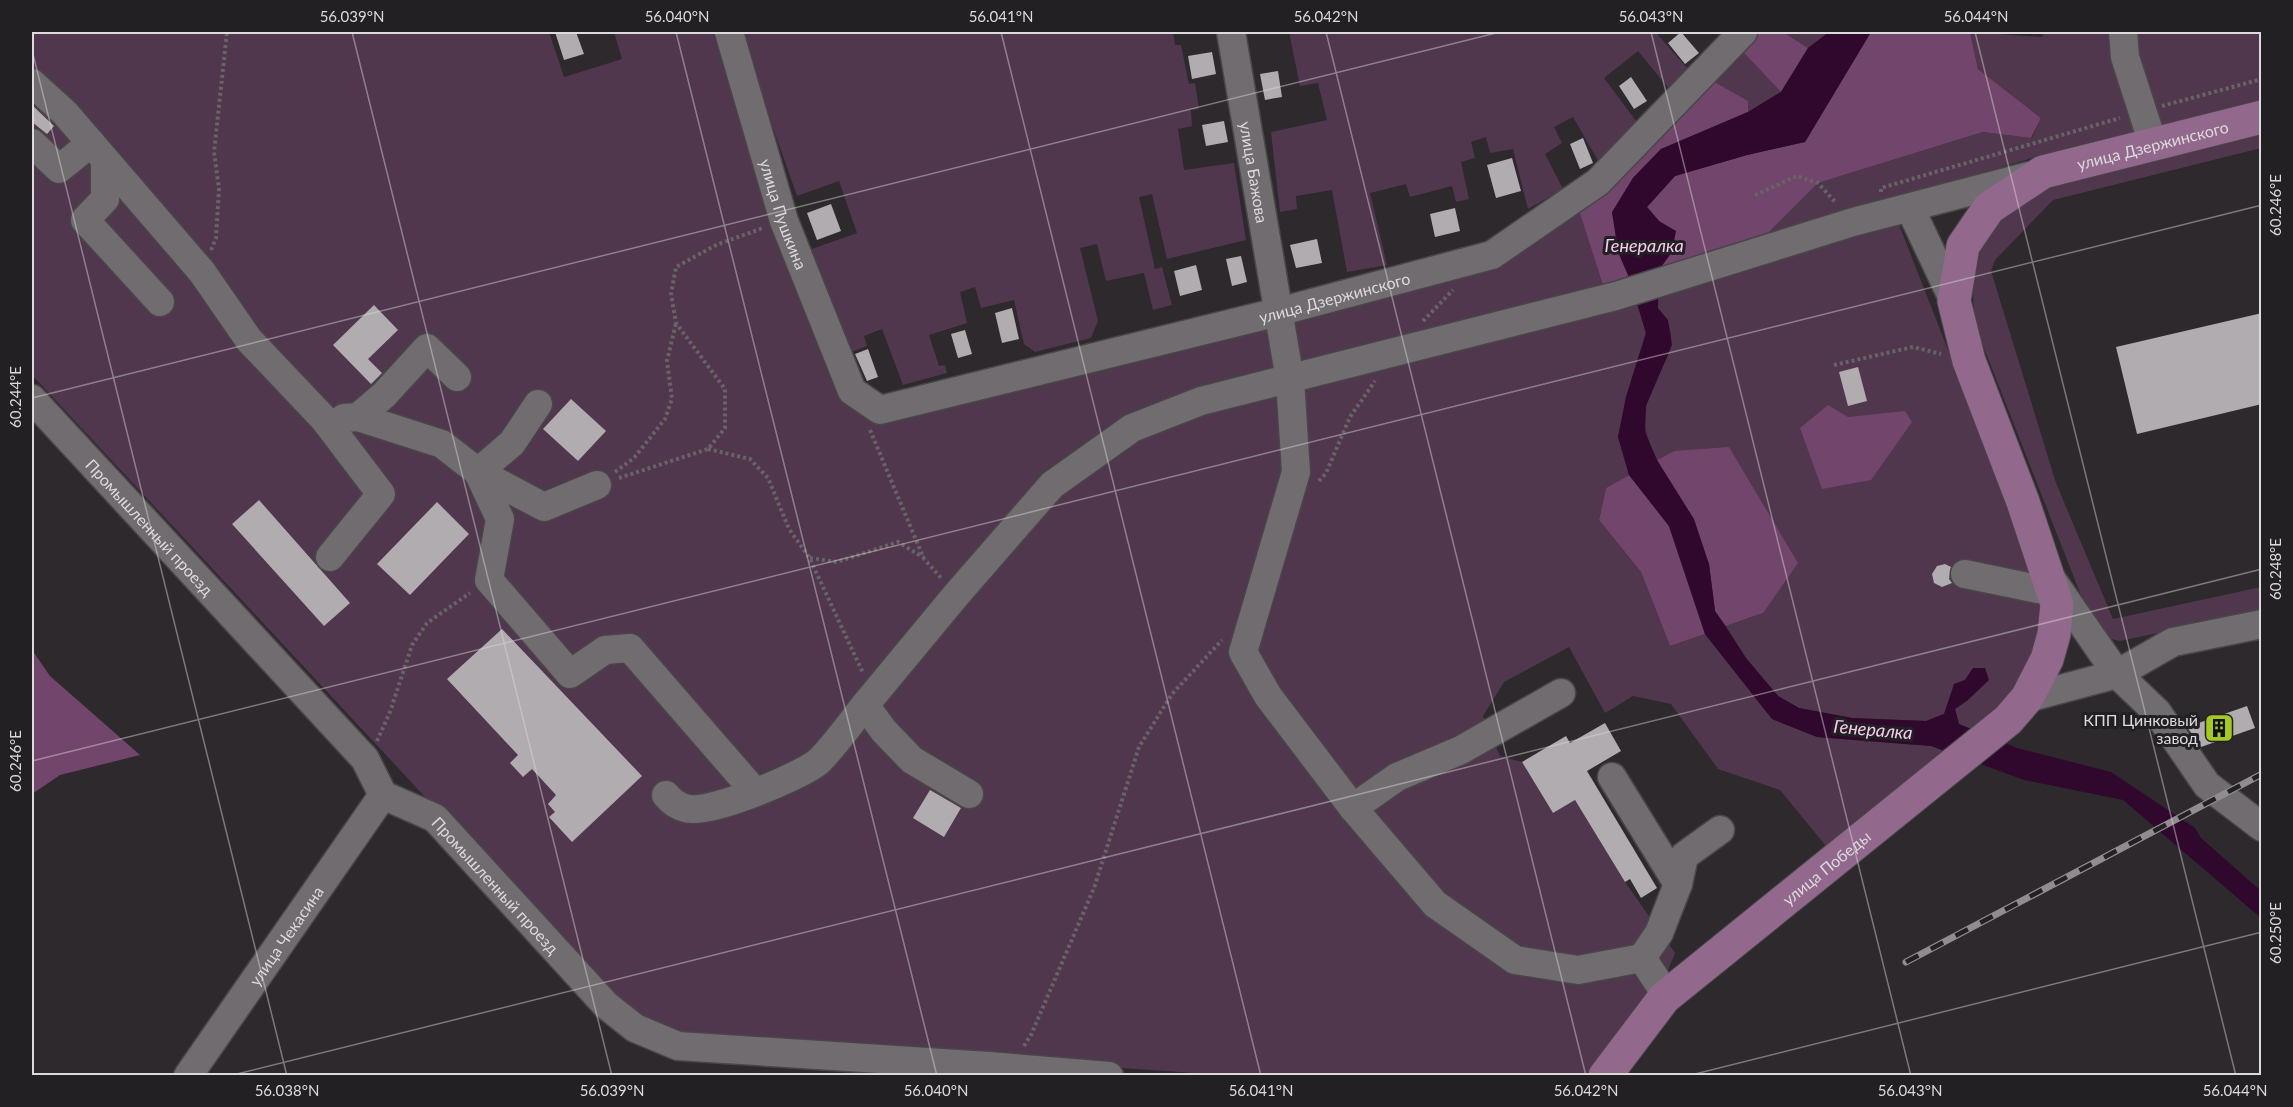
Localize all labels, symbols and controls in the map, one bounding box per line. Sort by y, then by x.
text: 56.039°N [320,7,384,25]
text: 56.040°N [645,7,709,25]
text: 56.041°N [969,7,1033,25]
text: 56.042°N [1294,7,1358,25]
text: 56.043°N [1619,7,1683,25]
text: 56.044°N [1944,7,2008,25]
street label: улица Дзержинского [2075,116,2230,173]
street label: улица Бажова [1237,120,1273,224]
street label: улица Пушкина [757,156,812,272]
text: 60.246°E [2266,174,2284,236]
water label: Генералка [1604,234,1684,256]
street label: улица Дзержинского [1257,268,1412,326]
text: 60.244°E [6,366,24,428]
street label: Промышленный проезд [82,455,218,599]
text: 60.248°E [2266,538,2284,600]
place label: КПП Цинковый завод [2083,710,2198,747]
building icon: КПП Цинковый завод [2203,712,2235,744]
water label: Генералка [1833,715,1913,743]
text: 60.246°E [6,730,24,792]
street label: Промышленный проезд [429,812,564,957]
street label: улица Победы [1778,826,1874,908]
street label: улица Чекасина [244,882,327,989]
text: 60.250°E [2266,902,2284,964]
text: 56.038°N [255,1081,319,1099]
text: 56.039°N [580,1081,644,1099]
text: 56.040°N [904,1081,968,1099]
text: 56.041°N [1229,1081,1293,1099]
text: 56.042°N [1554,1081,1618,1099]
text: 56.043°N [1878,1081,1942,1099]
text: 56.044°N [2203,1081,2267,1099]

